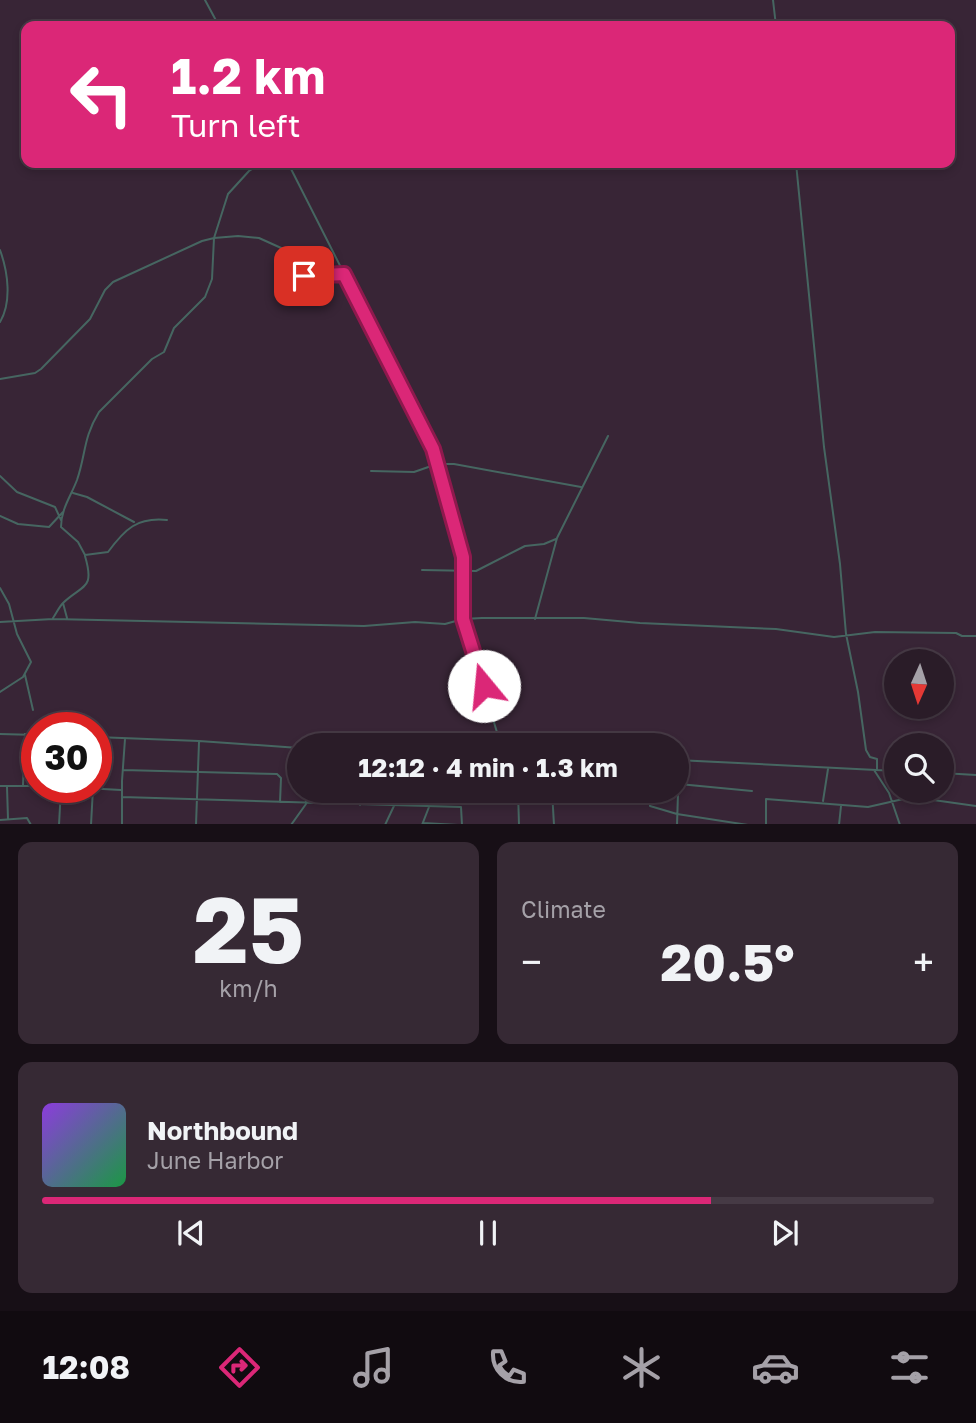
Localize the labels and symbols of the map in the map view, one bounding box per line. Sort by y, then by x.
pin [274,246,334,306]
position arrow [447,649,521,723]
north arrow [884,649,954,719]
speed limit sign: 30 [21,712,112,803]

